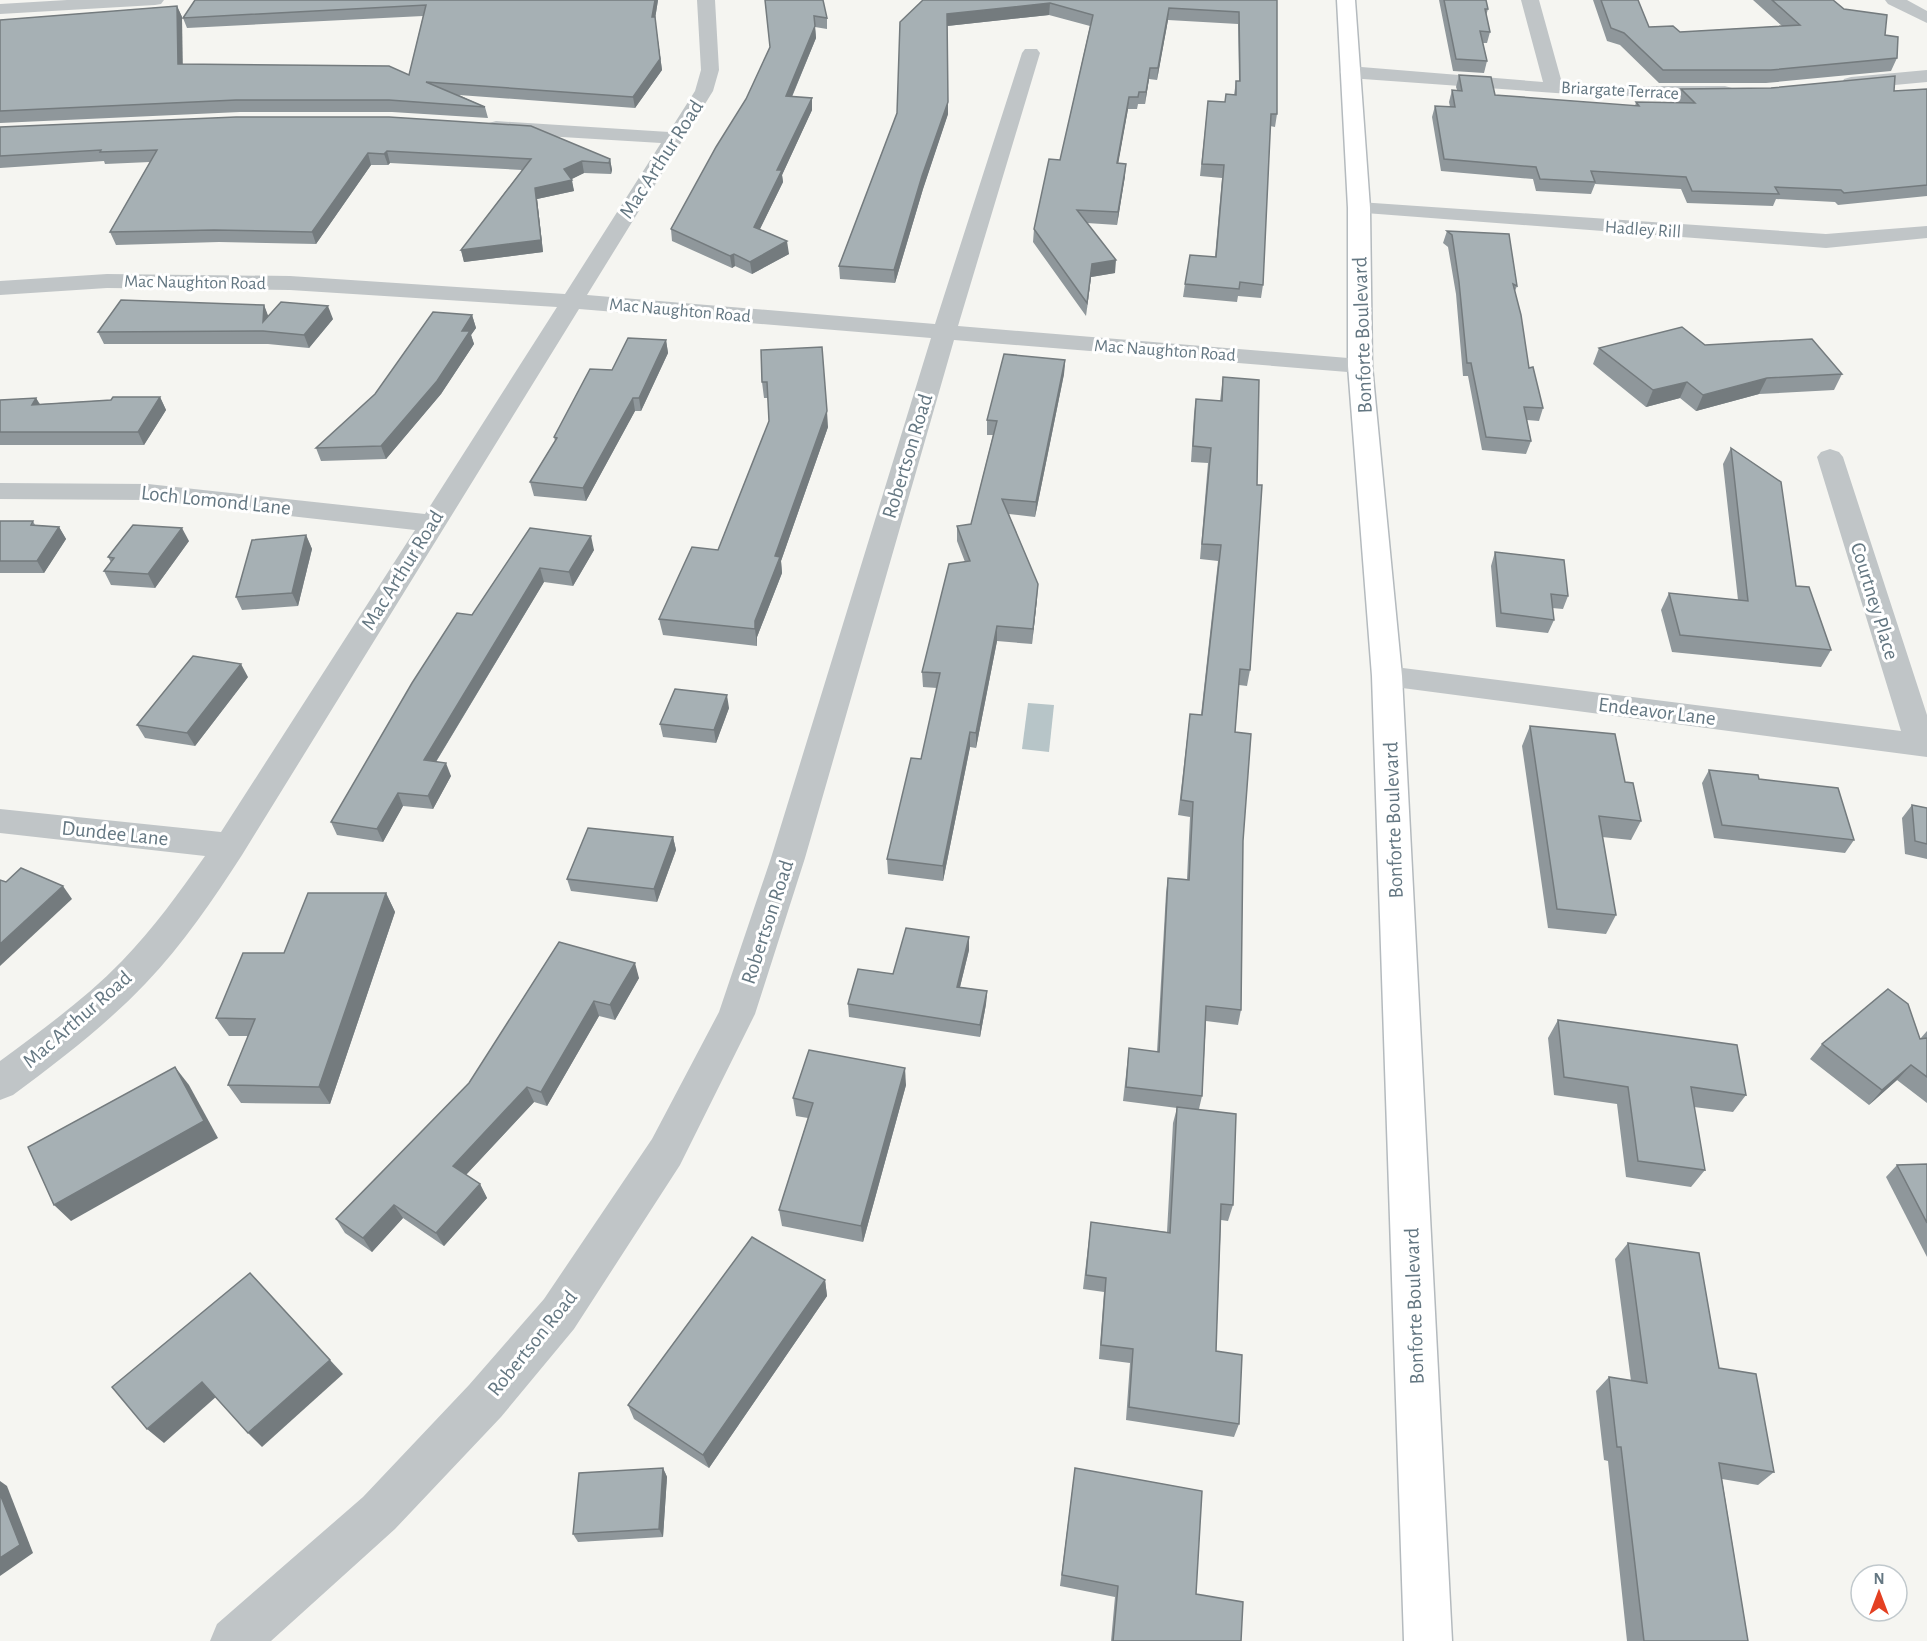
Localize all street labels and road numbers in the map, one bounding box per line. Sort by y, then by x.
street label: Briargate Terrace [1560,79,1679,103]
street label: Mac Arthur Road [615,96,707,222]
street label: Hadley Rill [1604,218,1682,242]
street label: Bonforte Boulevard [1349,256,1376,414]
street label: Mac Naughton Road [124,273,266,293]
street label: Mac Naughton Road [608,296,751,326]
street label: Mac Naughton Road [1093,337,1236,365]
street label: Robertson Road [879,391,936,521]
street label: Loch Lomond Lane [140,482,292,519]
street label: Mac Arthur Road [357,507,448,634]
street label: Courtney Place [1847,540,1902,662]
street label: Endeavor Lane [1597,694,1717,729]
street label: Bonforte Boulevard [1380,741,1407,899]
street label: Dundee Lane [60,817,169,850]
street label: Robertson Road [738,857,797,987]
street label: Mac Arthur Road [19,967,136,1072]
street label: Bonforte Boulevard [1401,1227,1428,1385]
street label: Robertson Road [484,1286,581,1400]

